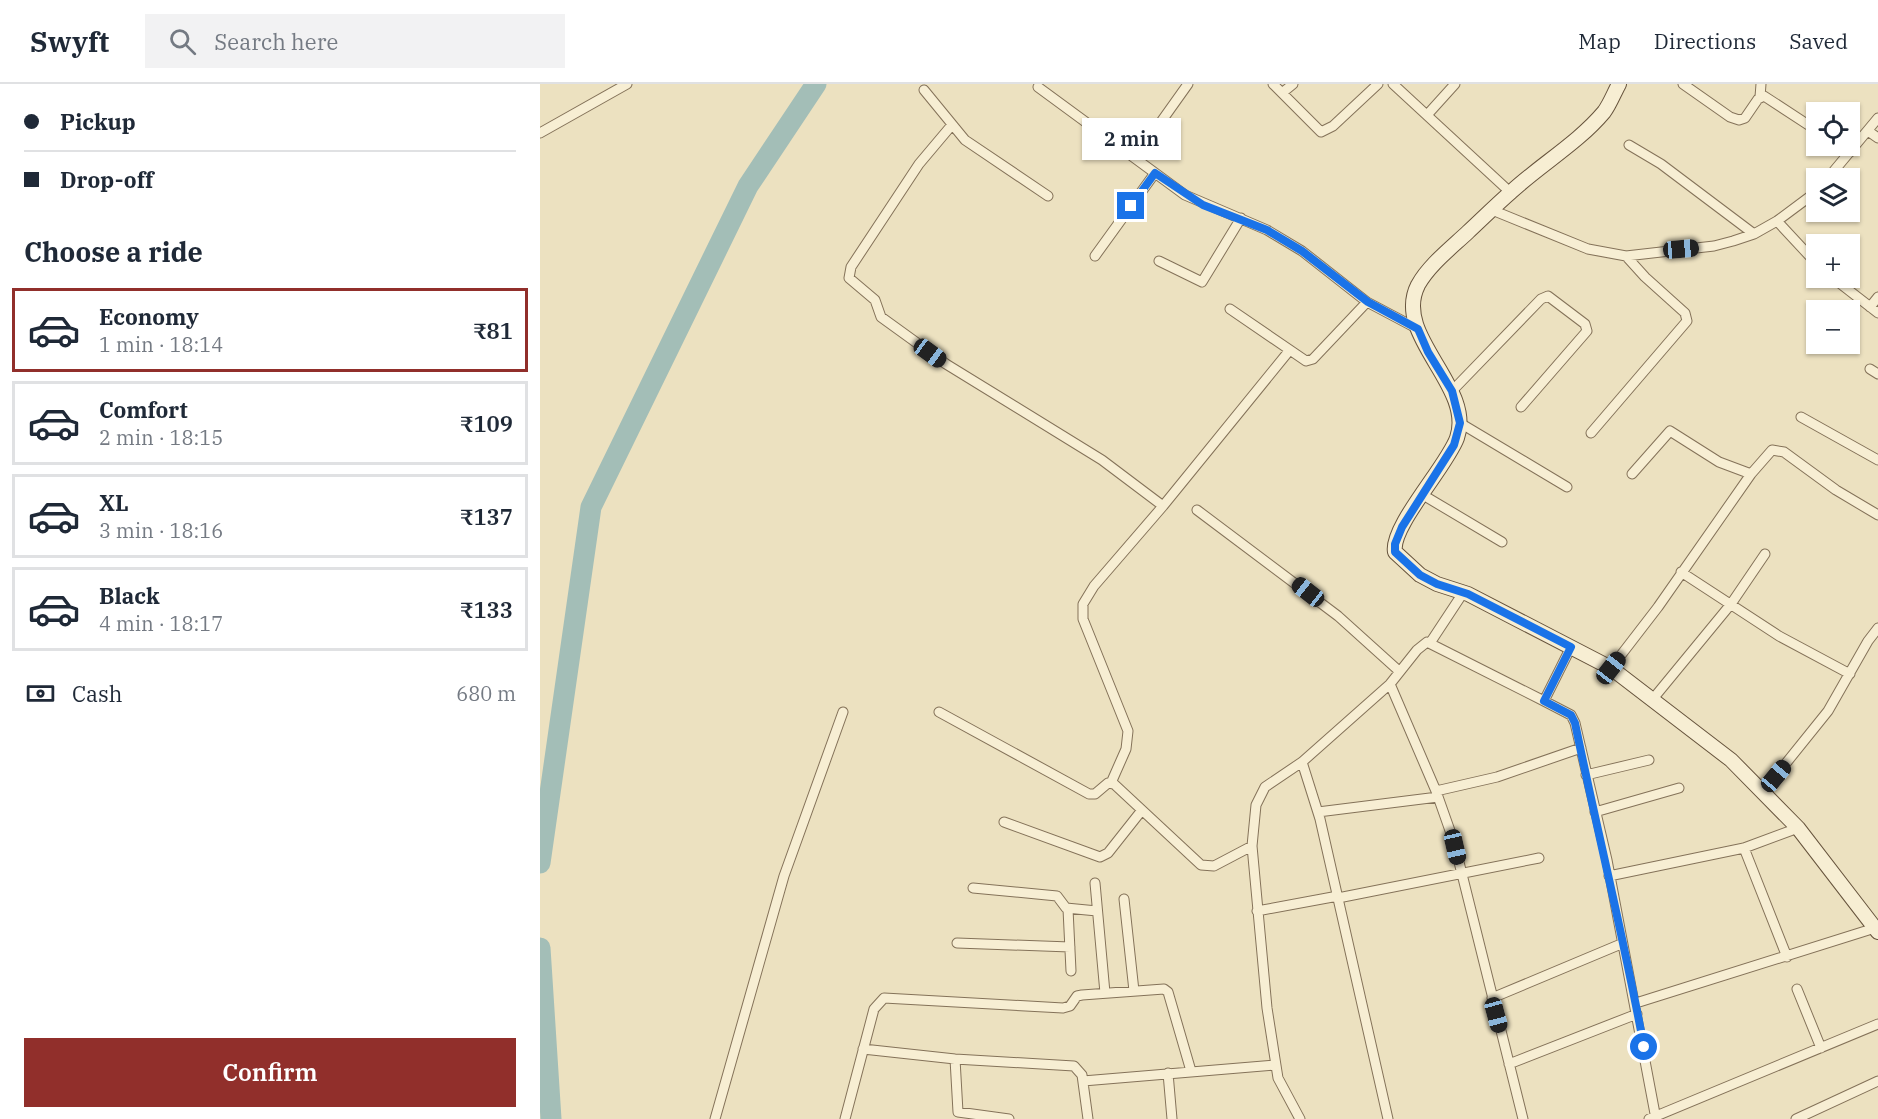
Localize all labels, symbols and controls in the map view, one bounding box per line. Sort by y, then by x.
search box [145,14,565,68]
text: Swyft [30,23,109,60]
icon: search [166,25,199,58]
text: Search here [214,27,338,56]
text: Map [1578,27,1621,55]
text: Directions [1654,27,1756,55]
text: Saved [1789,27,1848,55]
map controls [1806,102,1860,354]
button: locate [1806,102,1860,156]
text: Pickup [60,107,136,136]
callout: 2 min [1082,119,1180,161]
text: 2 min [1104,125,1159,152]
text: Drop-off [60,165,154,194]
button: layers [1806,168,1860,222]
route end [1117,192,1144,219]
text: Choose a ride [24,234,203,269]
button: + [1806,234,1860,288]
car [1662,238,1700,260]
button: − [1806,300,1860,354]
text: Economy [99,302,199,331]
icon: car [27,303,81,357]
text: ₹81 [473,316,513,345]
text: 1 min · 18:14 [99,331,223,358]
car [910,335,950,371]
text: Comfort [99,395,188,424]
icon: car [27,396,81,450]
text: ₹109 [460,409,513,438]
text: 2 min · 18:15 [99,424,223,451]
text: XL [99,488,129,517]
icon: car [27,489,81,543]
text: ₹137 [460,502,513,531]
text: 3 min · 18:16 [99,517,223,544]
car [1288,574,1328,610]
text: Black [99,581,160,610]
icon: car [27,582,81,636]
text: ₹133 [460,595,513,624]
text: 4 min · 18:17 [99,610,223,637]
car [1593,648,1629,688]
icon: cash [24,677,57,710]
text: Cash [72,679,123,708]
text: 680 m [456,680,516,707]
car [1758,756,1794,796]
car [1442,827,1468,867]
car [1483,995,1509,1035]
route start [1630,1033,1657,1060]
button: Confirm [24,1038,516,1107]

